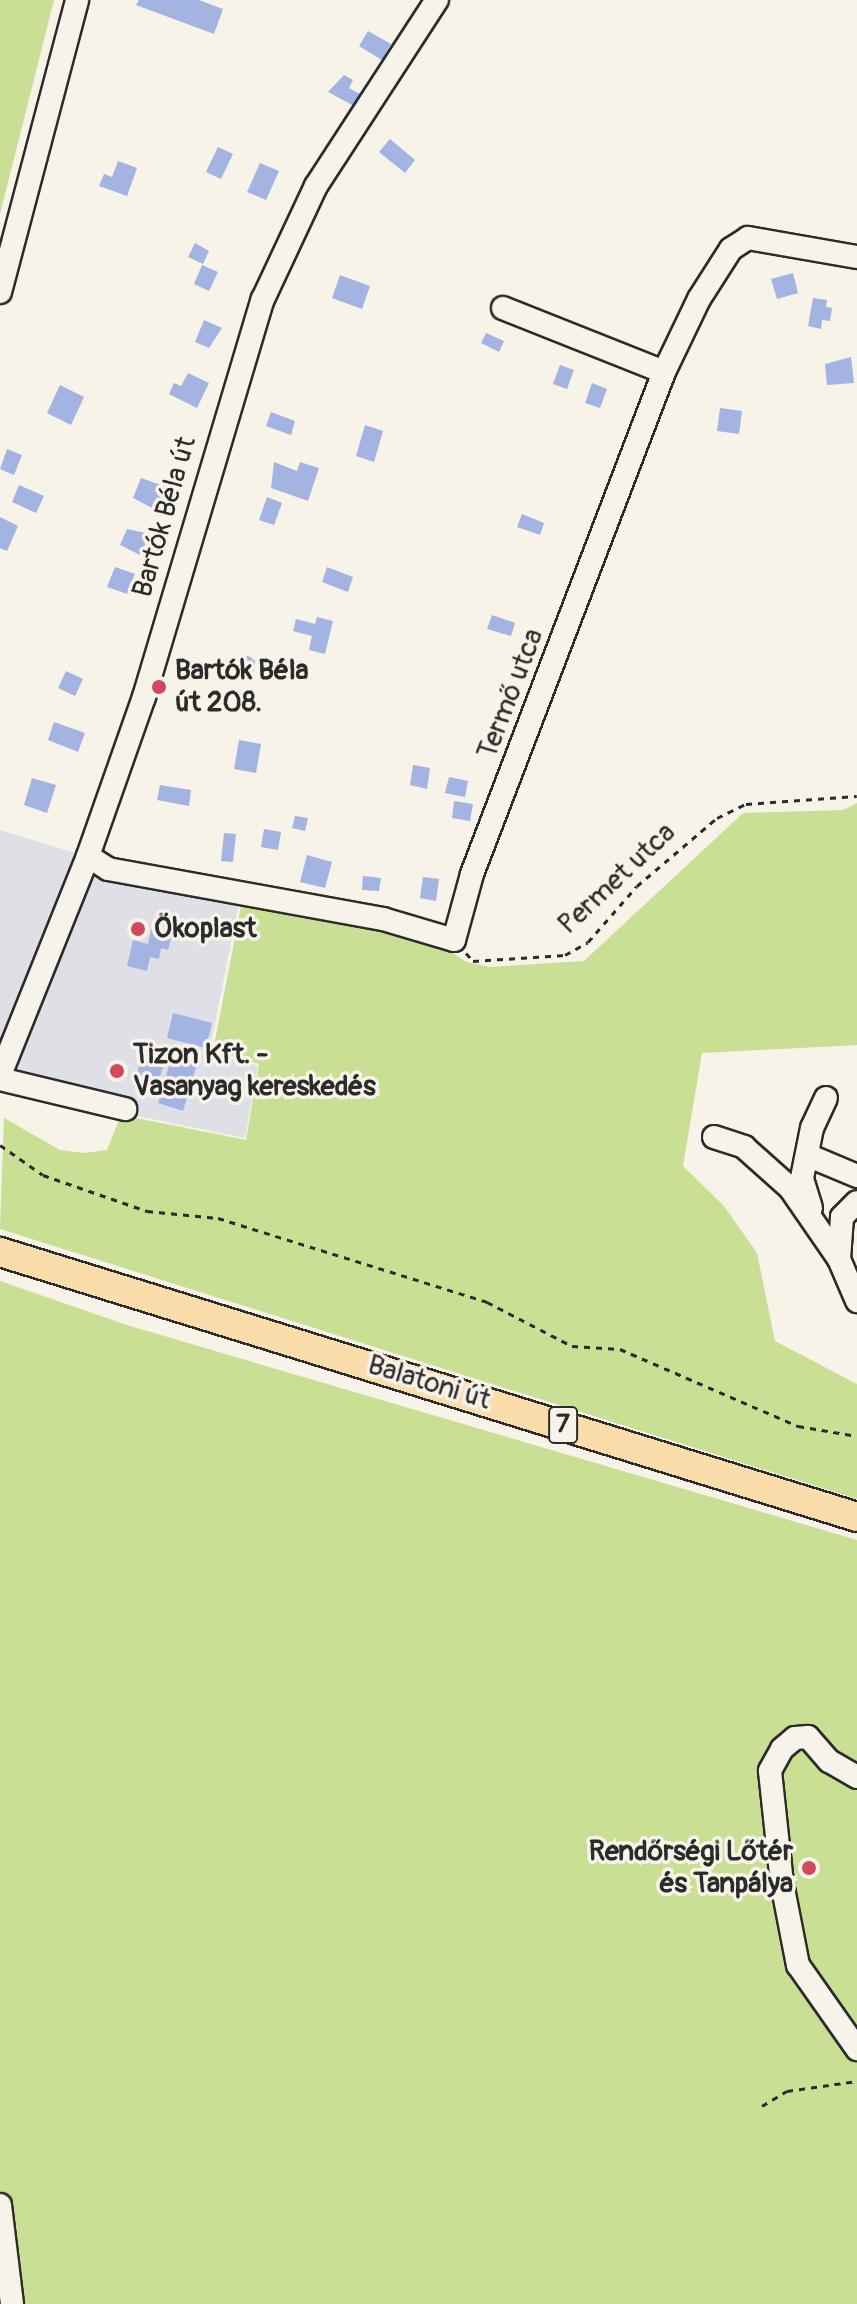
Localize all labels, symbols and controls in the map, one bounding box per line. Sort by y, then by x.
street label: Bartók Béla út [126,433,204,601]
street label: Termő utca [471,624,551,764]
place label: Bartók Béla út 208. [175,654,309,720]
marker: Bartók Béla út 208. [150,678,168,696]
street label: Permet utca [551,816,683,942]
place label: Ökoplast [154,912,257,946]
marker: Ökoplast [129,920,147,938]
place label: Tizon Kft. - Vasanyag kereskedés [133,1038,376,1104]
marker: Tizon Kft. - Vasanyag kereskedés [108,1062,126,1080]
street label: Balatoni út [364,1348,494,1418]
road number: 7 [547,1403,579,1447]
place label: Rendőrségi Lőtér és Tanpálya [589,1835,793,1901]
marker: Rendőrségi Lőtér és Tanpálya [800,1859,818,1877]

